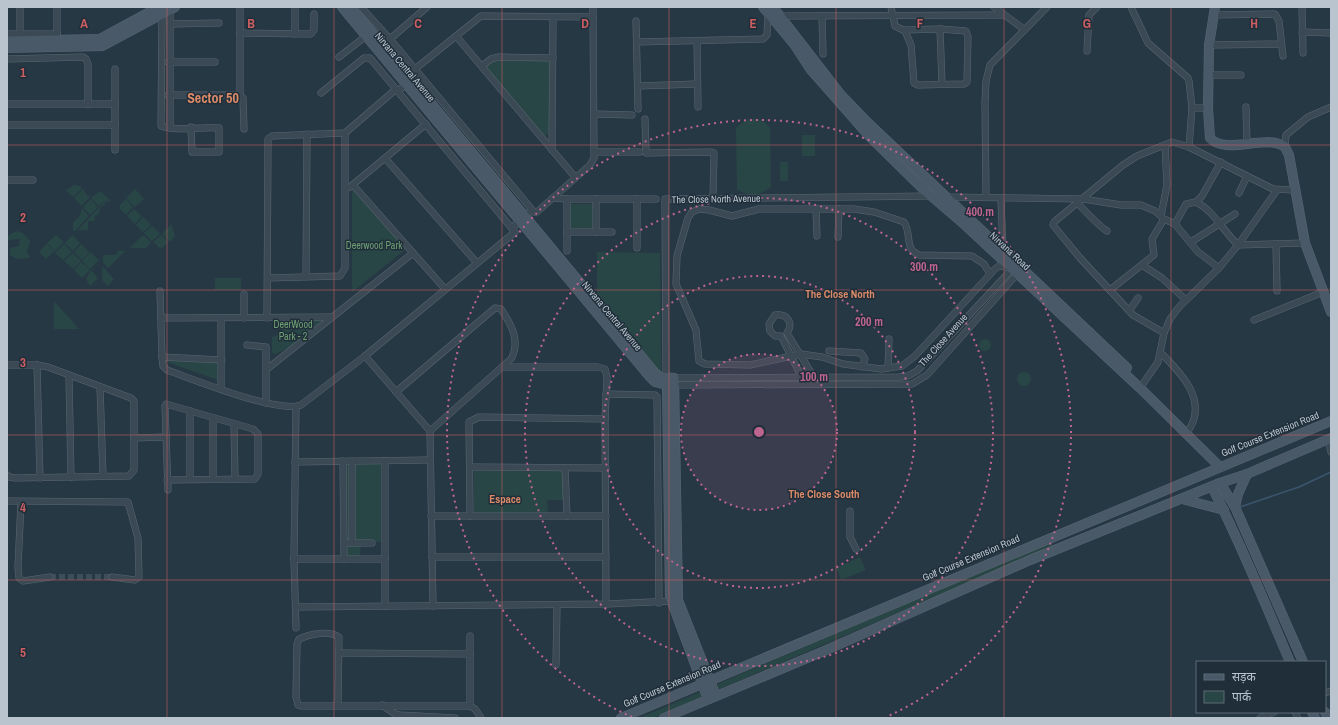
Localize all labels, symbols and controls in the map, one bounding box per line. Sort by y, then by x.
text: A [80,15,88,32]
text: B [247,15,255,32]
text: C [414,15,422,32]
text: D [581,15,589,32]
text: E [749,15,757,32]
text: F [917,15,924,32]
text: G [1083,15,1091,32]
text: H [1250,15,1258,32]
street label: Nirvana Central Avenue [372,30,438,105]
text: 1 [20,64,26,81]
district label: Sector 50 [187,89,239,107]
street label: The Close North Avenue [671,192,761,206]
text: 400 m [966,204,994,220]
text: 2 [20,209,26,226]
street label: Nirvana Road [987,229,1033,273]
park label: Deerwood Park [346,239,403,252]
text: 300 m [910,259,938,275]
street label: Nirvana Central Avenue [579,279,645,354]
district label: The Close North [805,287,875,301]
street label: The Close Avenue [916,310,970,369]
text: 200 m [855,314,883,330]
park label: DeerWood Park - 2 [273,318,313,343]
text: 3 [20,354,26,371]
text: 100 m [800,369,828,385]
street label: Golf Course Extension Road [1219,408,1321,460]
centre of rings [752,425,766,439]
district label: The Close South [788,487,860,501]
district label: Espace [489,492,521,506]
text: 4 [20,499,26,516]
street label: Golf Course Extension Road [920,532,1022,584]
text: 5 [20,644,26,661]
street label: Golf Course Extension Road [621,658,723,710]
legend [1196,661,1326,713]
text: सड़क [1232,669,1257,685]
text: पार्क [1232,689,1252,705]

